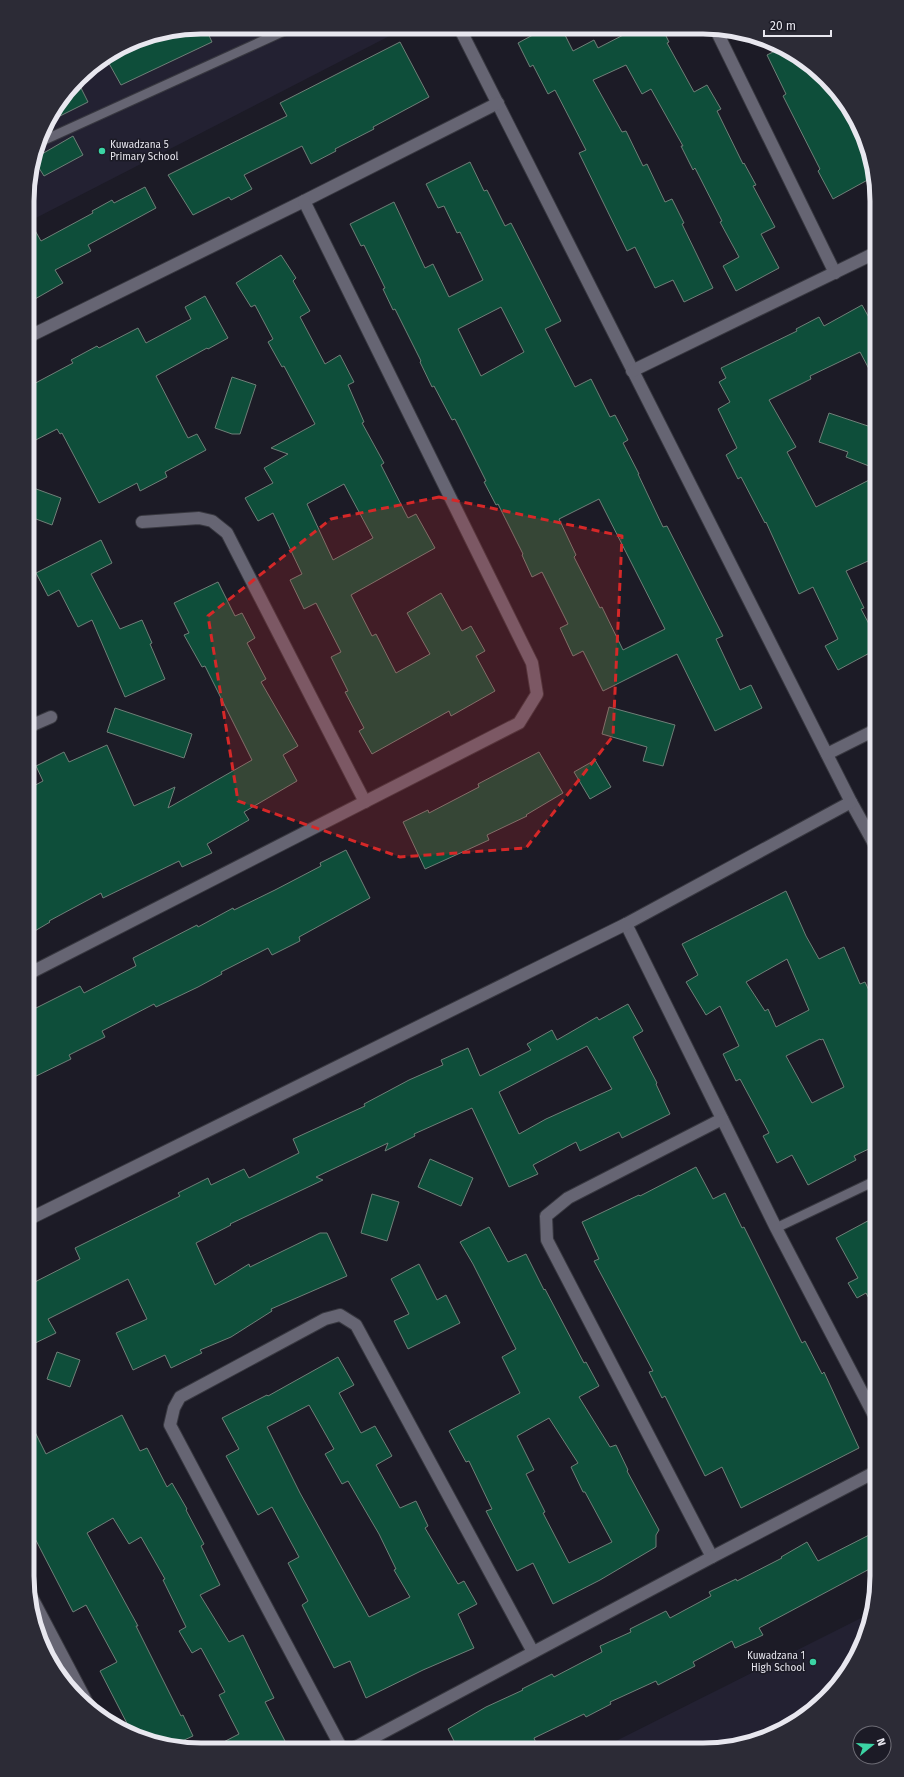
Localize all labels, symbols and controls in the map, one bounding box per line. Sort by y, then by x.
scale bar [764,12,831,38]
text: 20 m [770,19,796,33]
place label: Kuwadzana 5 Primary School [110,139,178,163]
marker: Kuwadzana 5 Primary School [97,146,107,156]
place label: Kuwadzana 1 High School [747,1650,805,1674]
marker: Kuwadzana 1 High School [808,1657,818,1667]
north arrow [852,1725,892,1765]
text: N [874,1737,888,1748]

